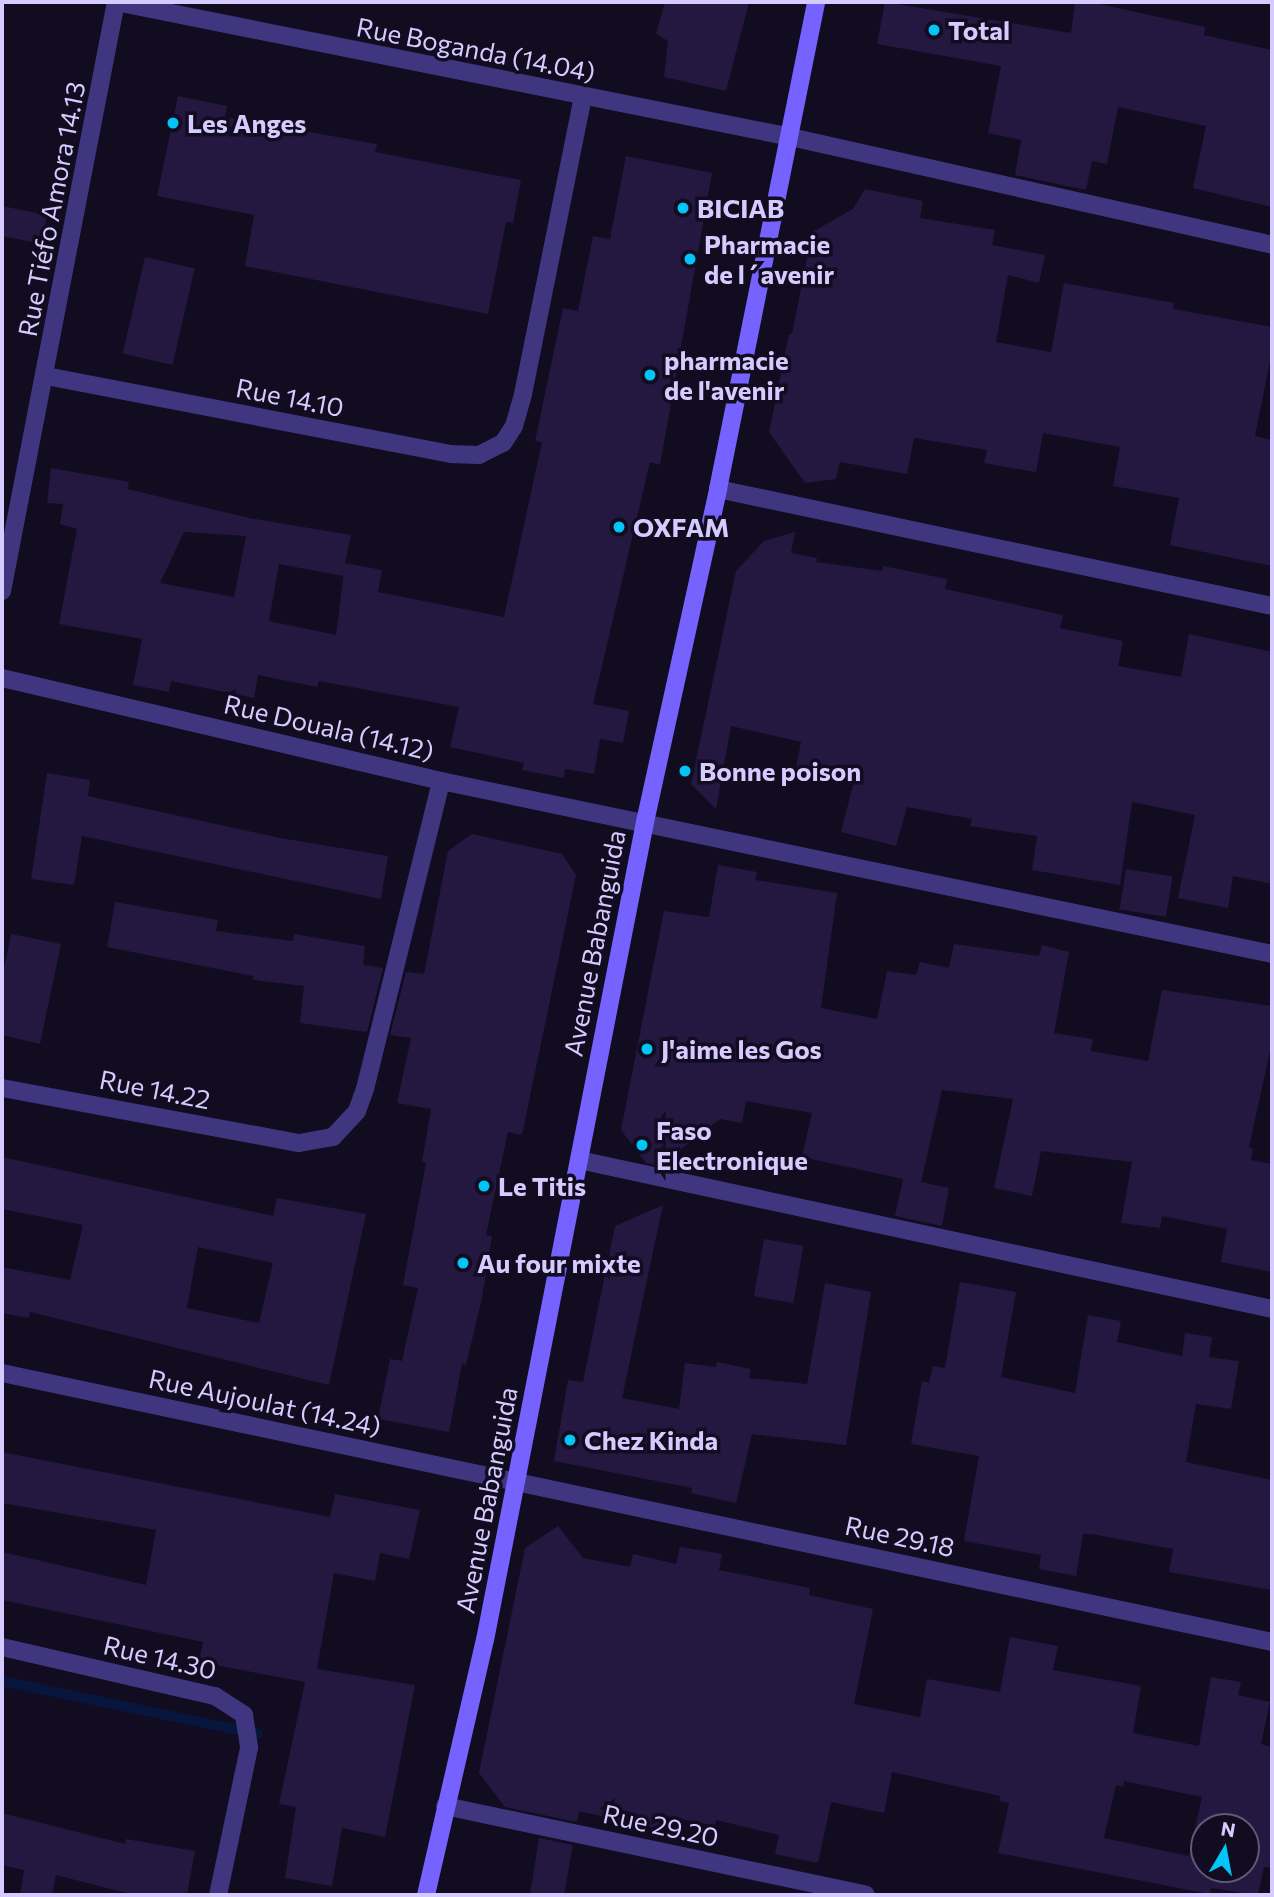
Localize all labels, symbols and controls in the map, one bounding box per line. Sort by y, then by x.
street label: Rue Boganda (14.04) [354,11,598,87]
place label: Total [948,14,1010,46]
marker: Total [926,22,942,38]
street label: Rue Tiéfo Amora 14.13 [11,79,91,339]
place label: Les Anges [187,107,306,139]
marker: Les Anges [165,115,181,131]
place label: BICIAB [697,192,784,224]
marker: BICIAB [675,200,691,216]
place label: Pharmacie de l´avenir [704,228,834,290]
marker: Pharmacie de l´avenir [682,251,698,267]
place label: pharmacie de l'avenir [664,344,789,406]
marker: pharmacie de l'avenir [642,367,658,383]
street label: Rue 14.10 [233,371,347,423]
place label: OXFAM [633,511,729,543]
marker: OXFAM [611,519,627,535]
street label: Rue Douala (14.12) [221,688,437,766]
place label: Bonne poison [699,755,861,787]
marker: Bonne poison [677,763,693,779]
street label: Avenue Babanguida [557,827,631,1059]
place label: J'aime les Gos [661,1033,822,1065]
marker: J'aime les Gos [639,1041,655,1057]
street label: Rue 14.22 [97,1063,213,1115]
place label: Faso Electronique [656,1114,808,1176]
marker: Faso Electronique [634,1137,650,1153]
place label: Le Titis [498,1170,586,1202]
marker: Le Titis [476,1178,492,1194]
place label: Au four mixte [477,1247,641,1279]
marker: Au four mixte [455,1255,471,1271]
street label: Rue Aujoulat (14.24) [146,1362,384,1442]
street label: Avenue Babanguida [449,1384,523,1616]
place label: Chez Kinda [584,1424,718,1456]
marker: Chez Kinda [562,1432,578,1448]
street label: Rue 29.18 [842,1509,958,1563]
street label: Rue 14.30 [100,1629,220,1685]
street label: Rue 29.20 [600,1798,722,1852]
north arrow [1190,1813,1260,1883]
text: N [1219,1816,1237,1841]

